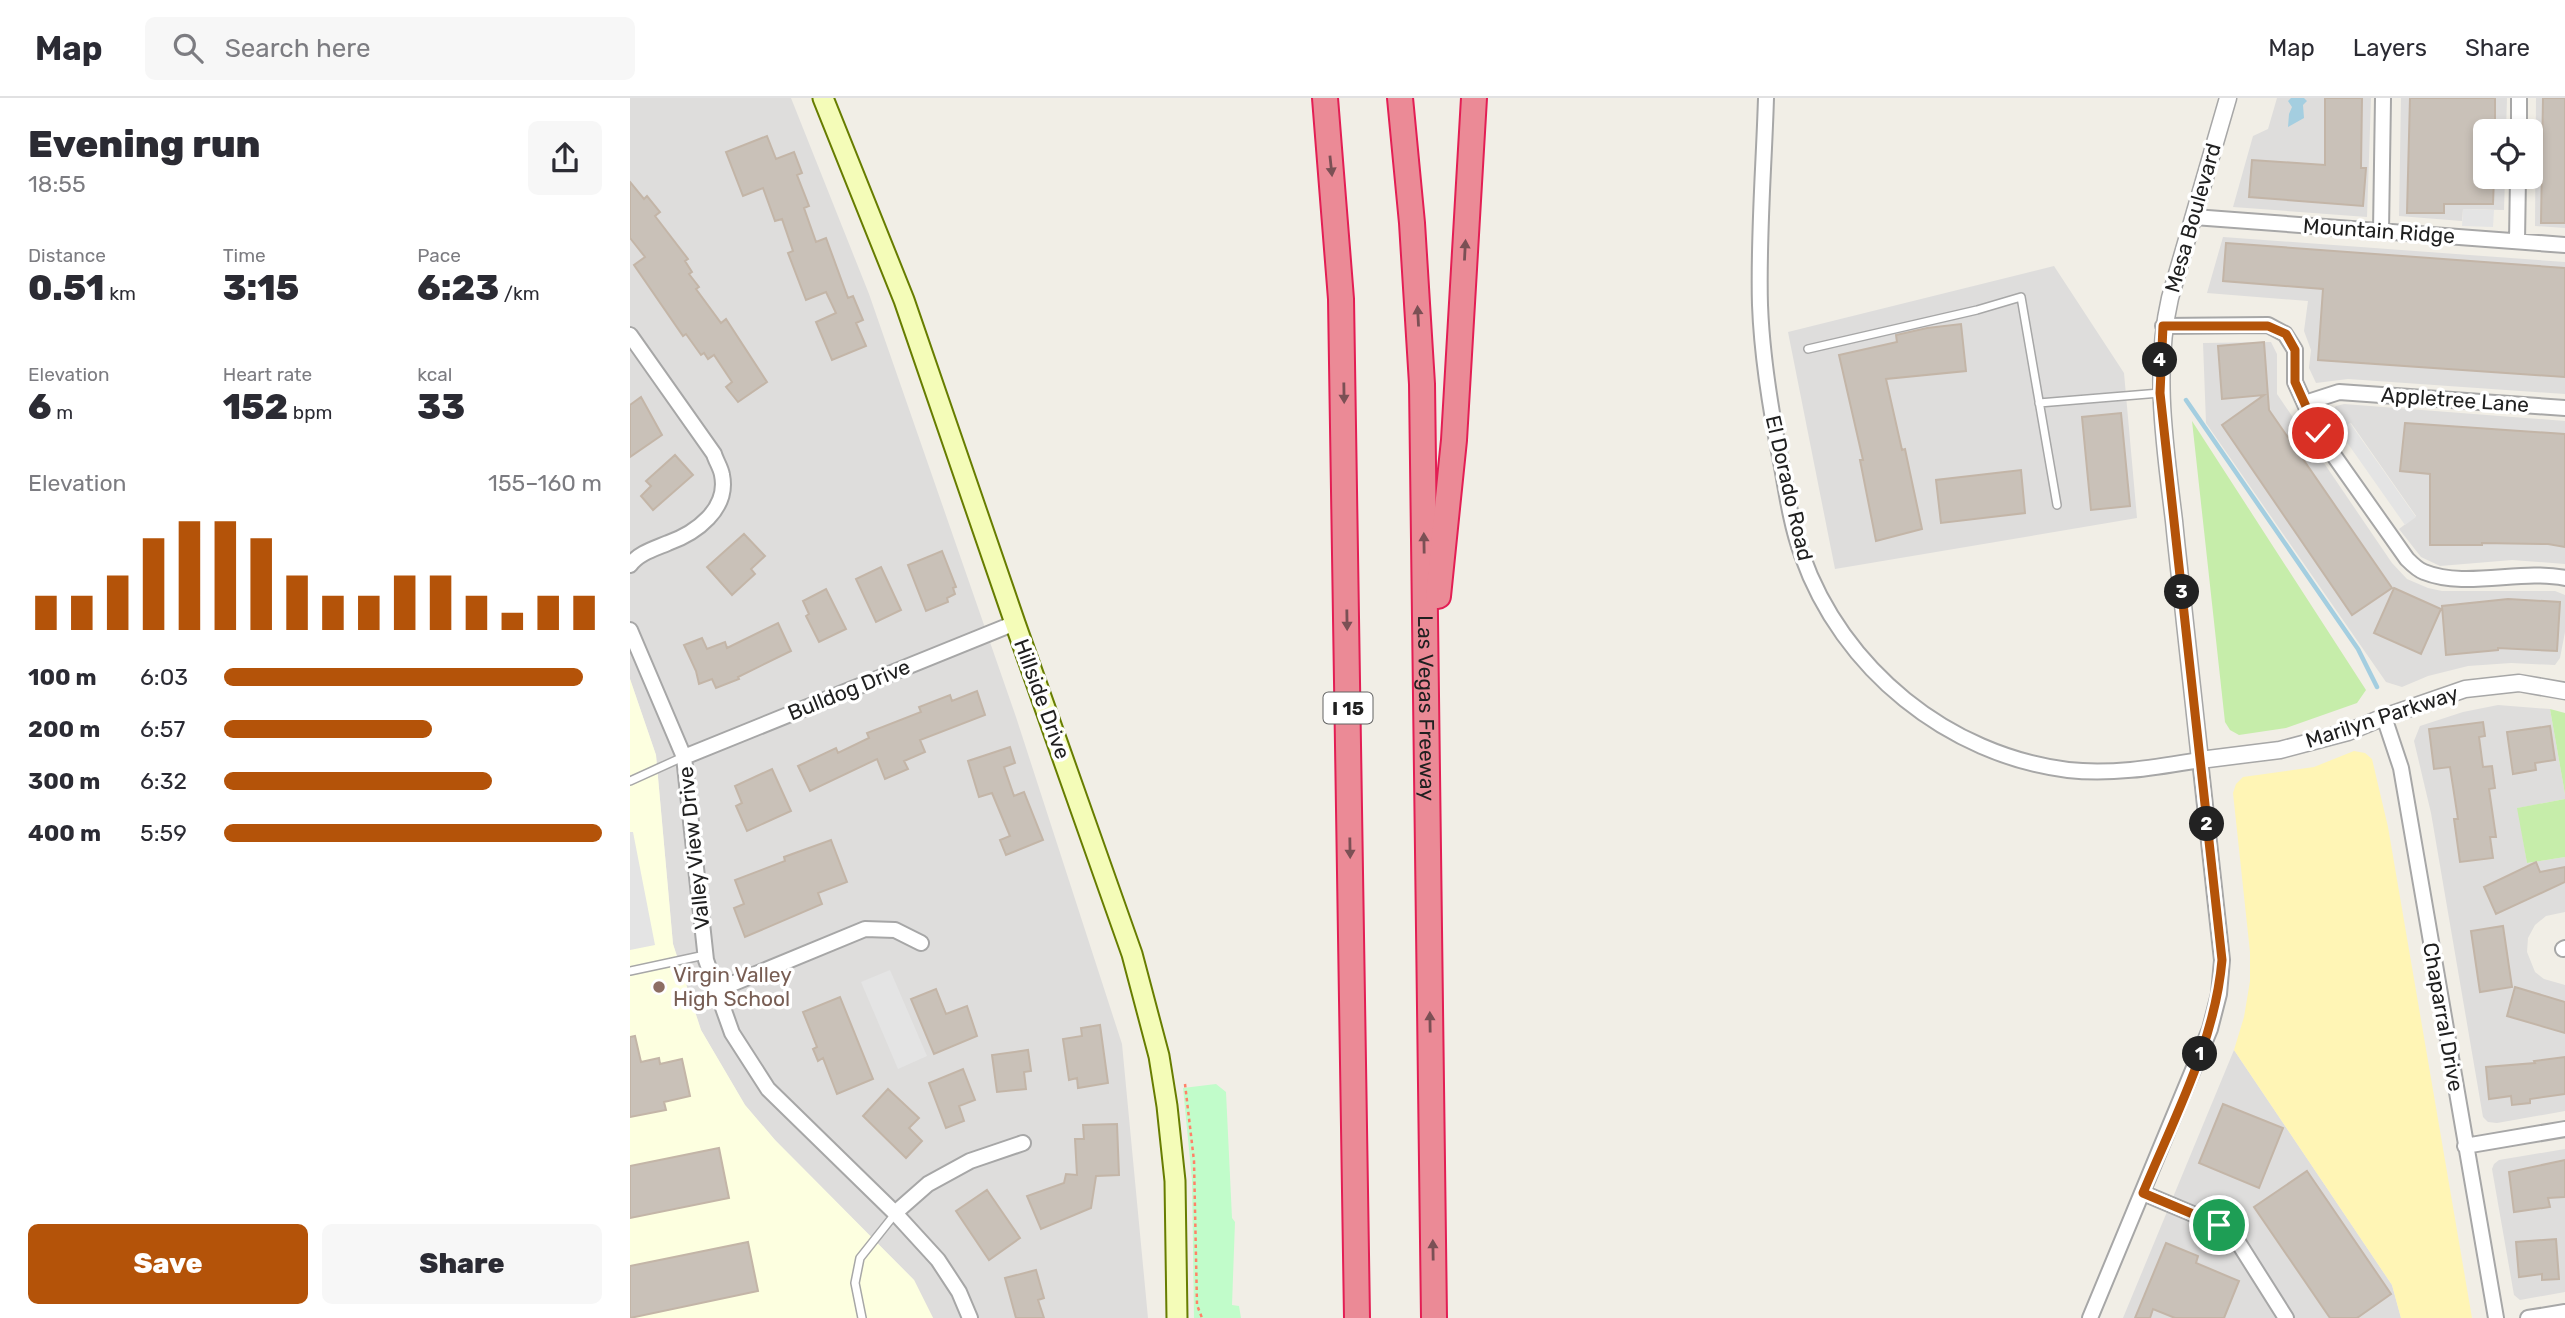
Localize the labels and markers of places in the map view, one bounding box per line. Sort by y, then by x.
pin: 4 [2142,342,2178,378]
pin [2288,403,2348,463]
pin: 3 [2164,574,2200,610]
pin: 2 [2190,806,2224,842]
place label: Virgin Valley High School [673,962,792,1011]
marker: Virgin Valley High School [651,979,667,995]
pin: 1 [2182,1037,2218,1072]
pin [2189,1195,2249,1255]

